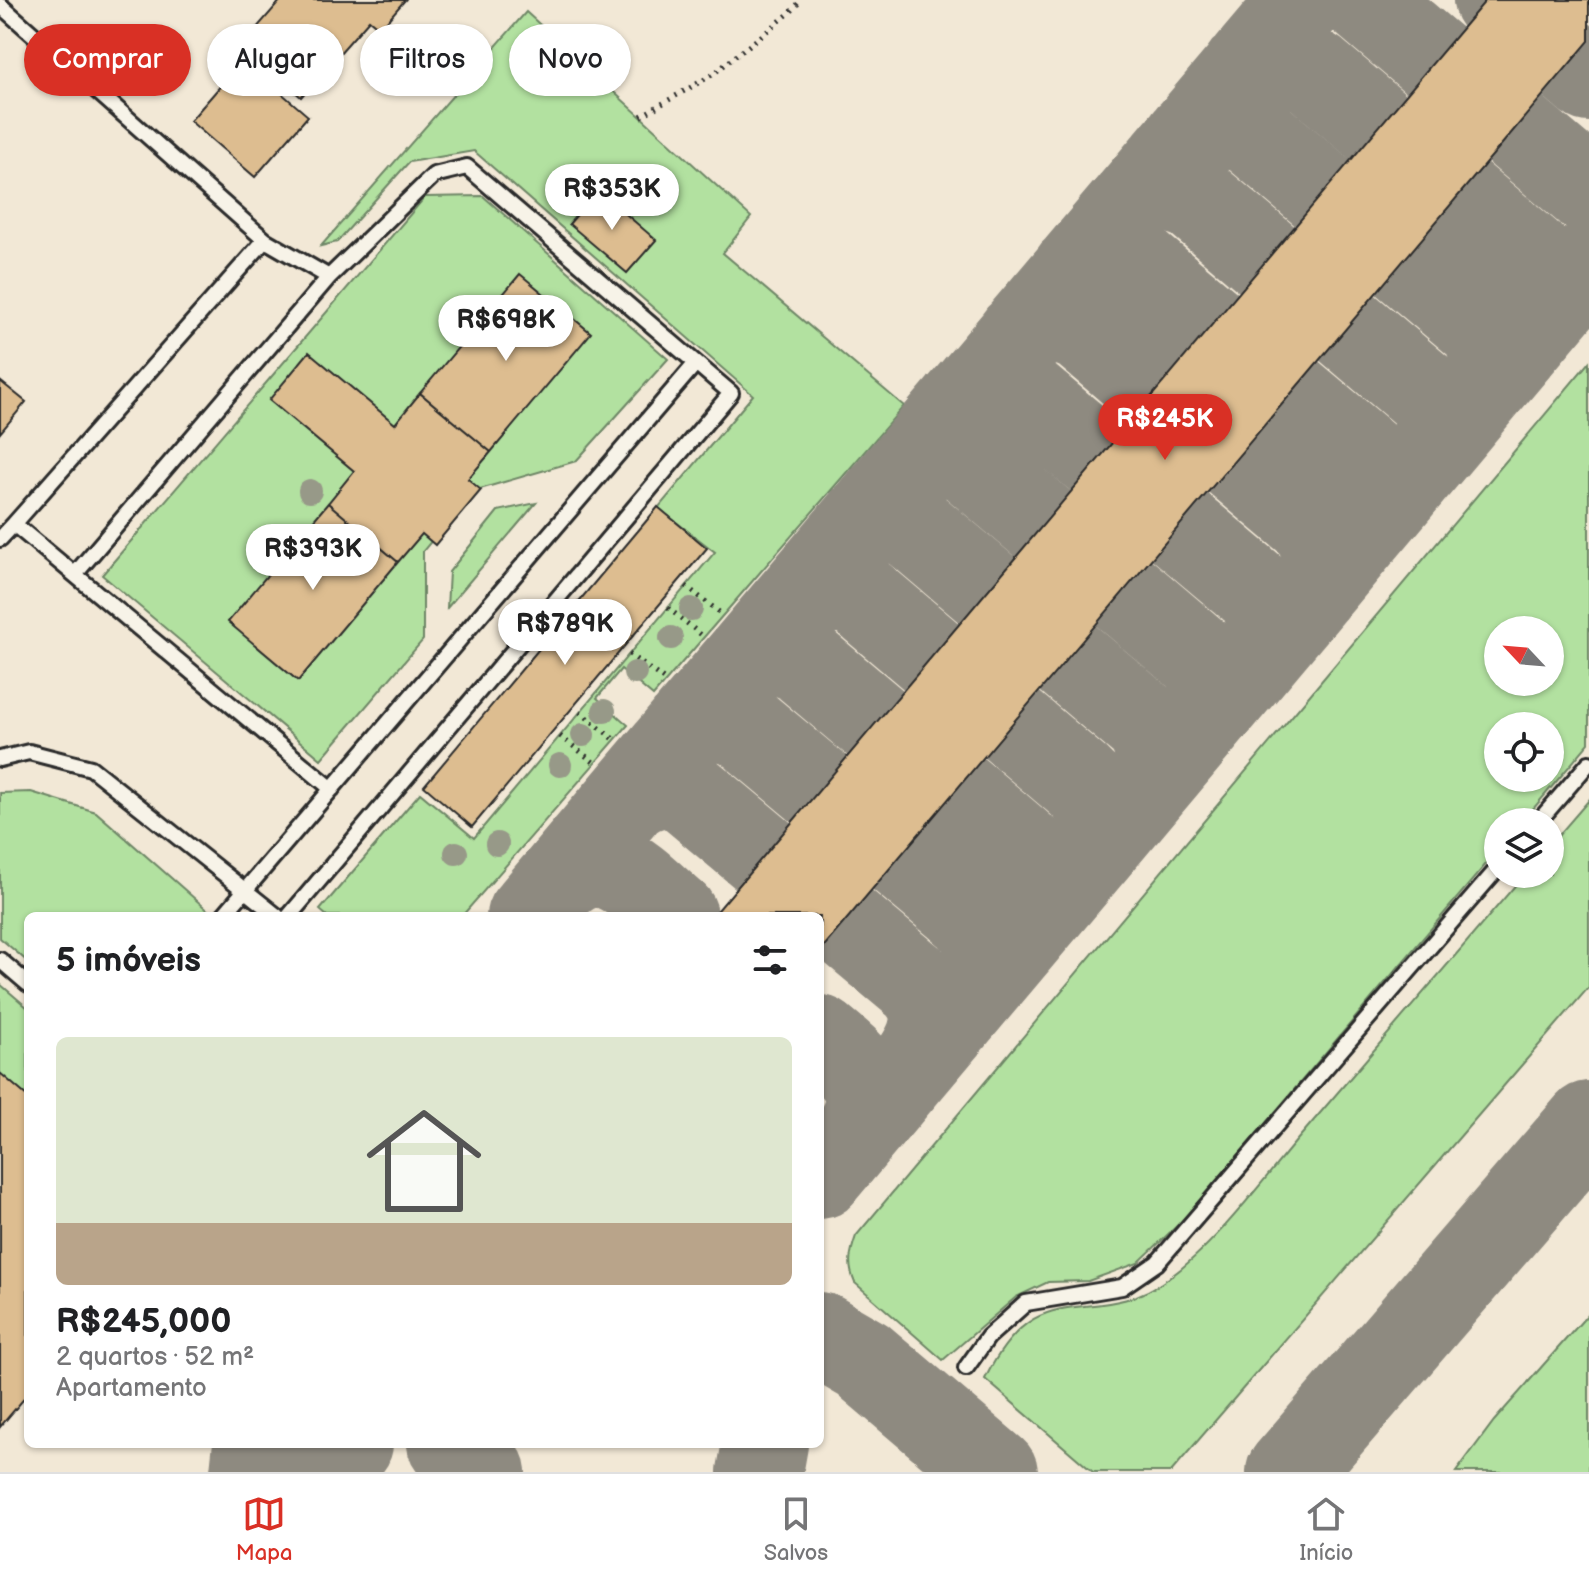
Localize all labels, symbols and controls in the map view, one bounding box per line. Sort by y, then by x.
chip: Comprar [24,24,191,96]
chip: Alugar [207,24,344,96]
chip: Filtros [360,24,493,96]
chip: Novo [509,24,631,96]
pin: R$353K [547,164,677,232]
text: R$353K [563,174,661,205]
pin: R$698K [441,295,571,363]
text: R$698K [456,305,556,336]
pin: R$245K [1100,394,1230,462]
text: R$245K [1116,404,1214,435]
pin: R$393K [248,524,378,592]
text: R$393K [264,534,362,565]
pin: R$789K [500,599,630,667]
text: R$789K [516,609,614,640]
north arrow [1484,616,1564,696]
map controls [1484,616,1564,888]
button: locate [1484,712,1564,792]
button: layers [1484,808,1564,888]
icon: filters [748,938,792,982]
text: 5 imóveis [56,940,201,981]
icon: home [352,1089,496,1233]
text: R$245,000 [56,1301,231,1342]
text: 2 quartos · 52 m² [56,1342,254,1373]
text: Apartamento [56,1373,207,1404]
tab: Mapa [236,1492,292,1567]
tab: Salvos [764,1492,828,1567]
tab: Início [1300,1492,1353,1567]

